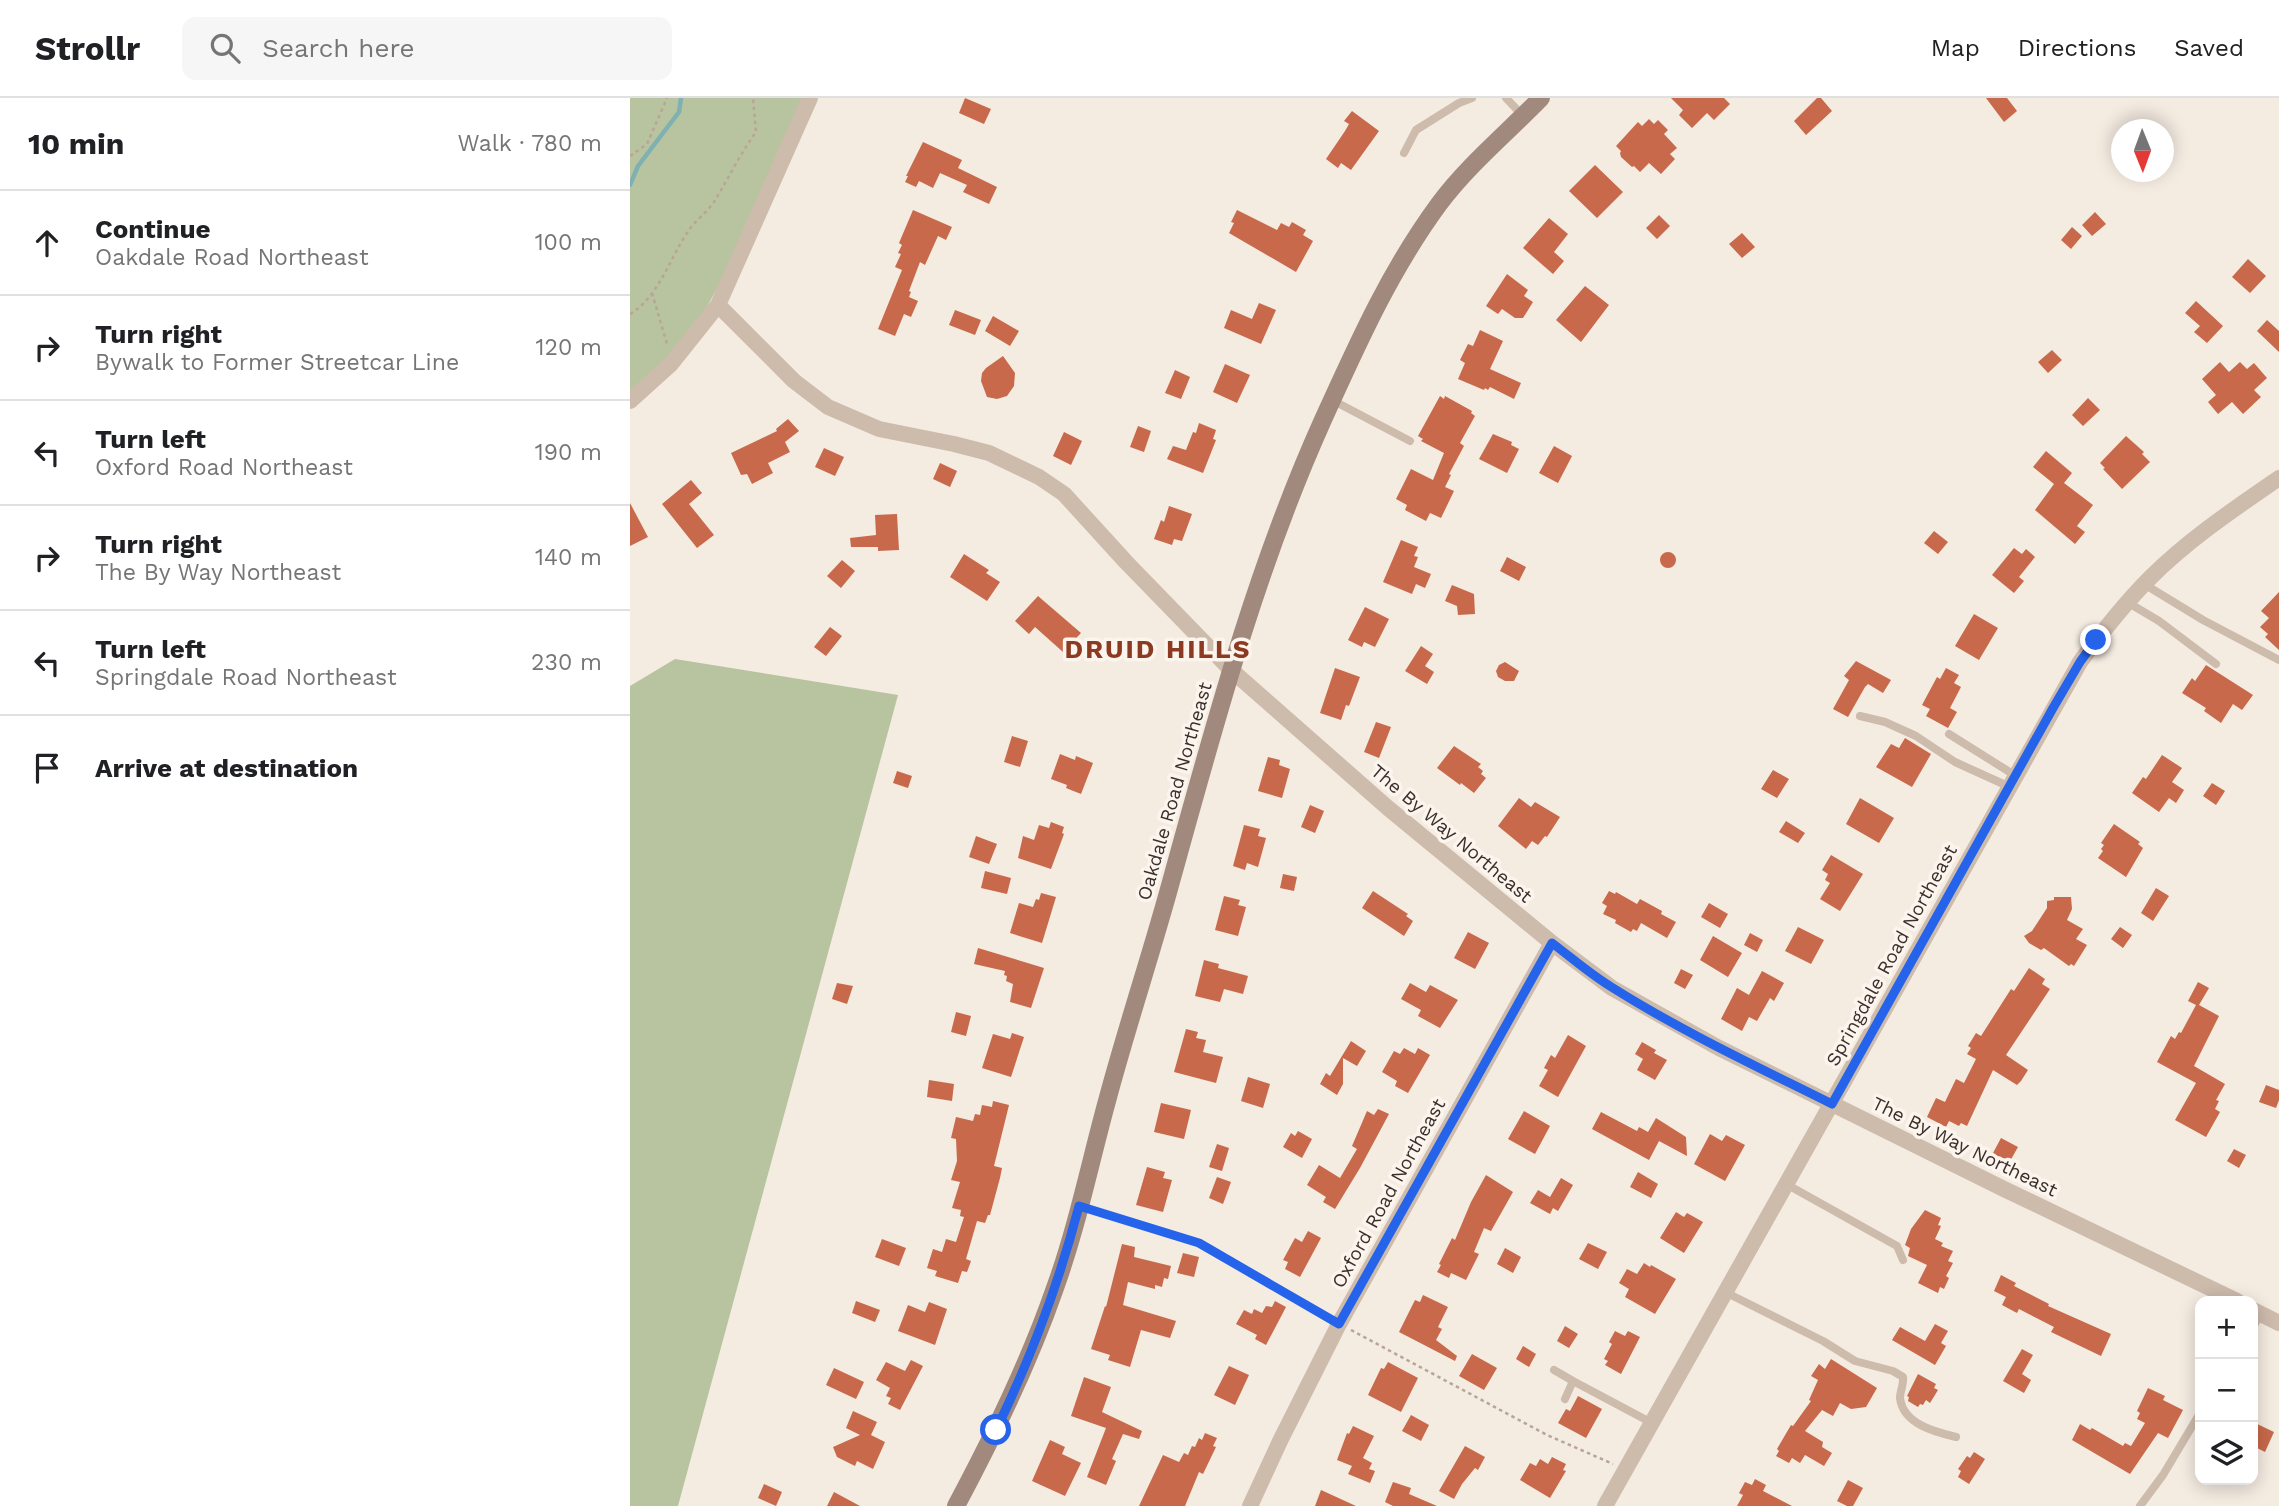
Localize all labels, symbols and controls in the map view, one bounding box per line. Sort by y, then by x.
search box [182,17,672,80]
text: Strollr [35,29,140,68]
icon: search [206,29,244,67]
text: Search here [262,33,415,63]
text: Map [1931,34,1980,62]
text: Directions [2018,34,2136,62]
text: Saved [2174,34,2244,62]
north arrow [2111,119,2174,182]
text: 10 min [28,126,124,161]
text: Walk · 780 m [458,130,602,157]
text: Continue [95,214,211,244]
icon: ahead [28,224,66,262]
text: 100 m [535,229,602,256]
text: Oakdale Road Northeast [95,244,369,271]
text: Turn right [95,319,222,349]
icon: right [28,329,66,367]
text: 120 m [536,334,602,361]
text: Bywalk to Former Streetcar Line [95,349,459,376]
text: Turn left [95,424,206,454]
icon: left [28,434,66,472]
text: 190 m [535,439,602,466]
text: Oxford Road Northeast [95,454,353,481]
text: Turn right [95,529,222,559]
icon: right [28,539,66,577]
text: 140 m [535,544,602,571]
text: The By Way Northeast [95,559,341,586]
route end [2080,624,2111,655]
text: Turn left [95,634,206,664]
district label: DRUID HILLS [1064,634,1252,664]
icon: left [28,644,66,682]
text: 230 m [531,649,602,676]
text: Springdale Road Northeast [95,664,397,691]
street label: Oakdale Road Northeast [1132,679,1217,903]
icon: arrive [28,749,66,787]
text: Arrive at destination [95,753,358,783]
street label: The By Way Northeast [1366,759,1537,908]
street label: Springdale Road Northeast [1821,841,1962,1070]
street label: The By Way Northeast [1868,1092,2061,1201]
street label: Oxford Road Northeast [1327,1094,1450,1292]
map controls [2195,1296,2258,1485]
button: + [2195,1296,2258,1359]
button: − [2195,1359,2258,1422]
route start [980,1414,1011,1445]
button: layers [2195,1422,2258,1485]

